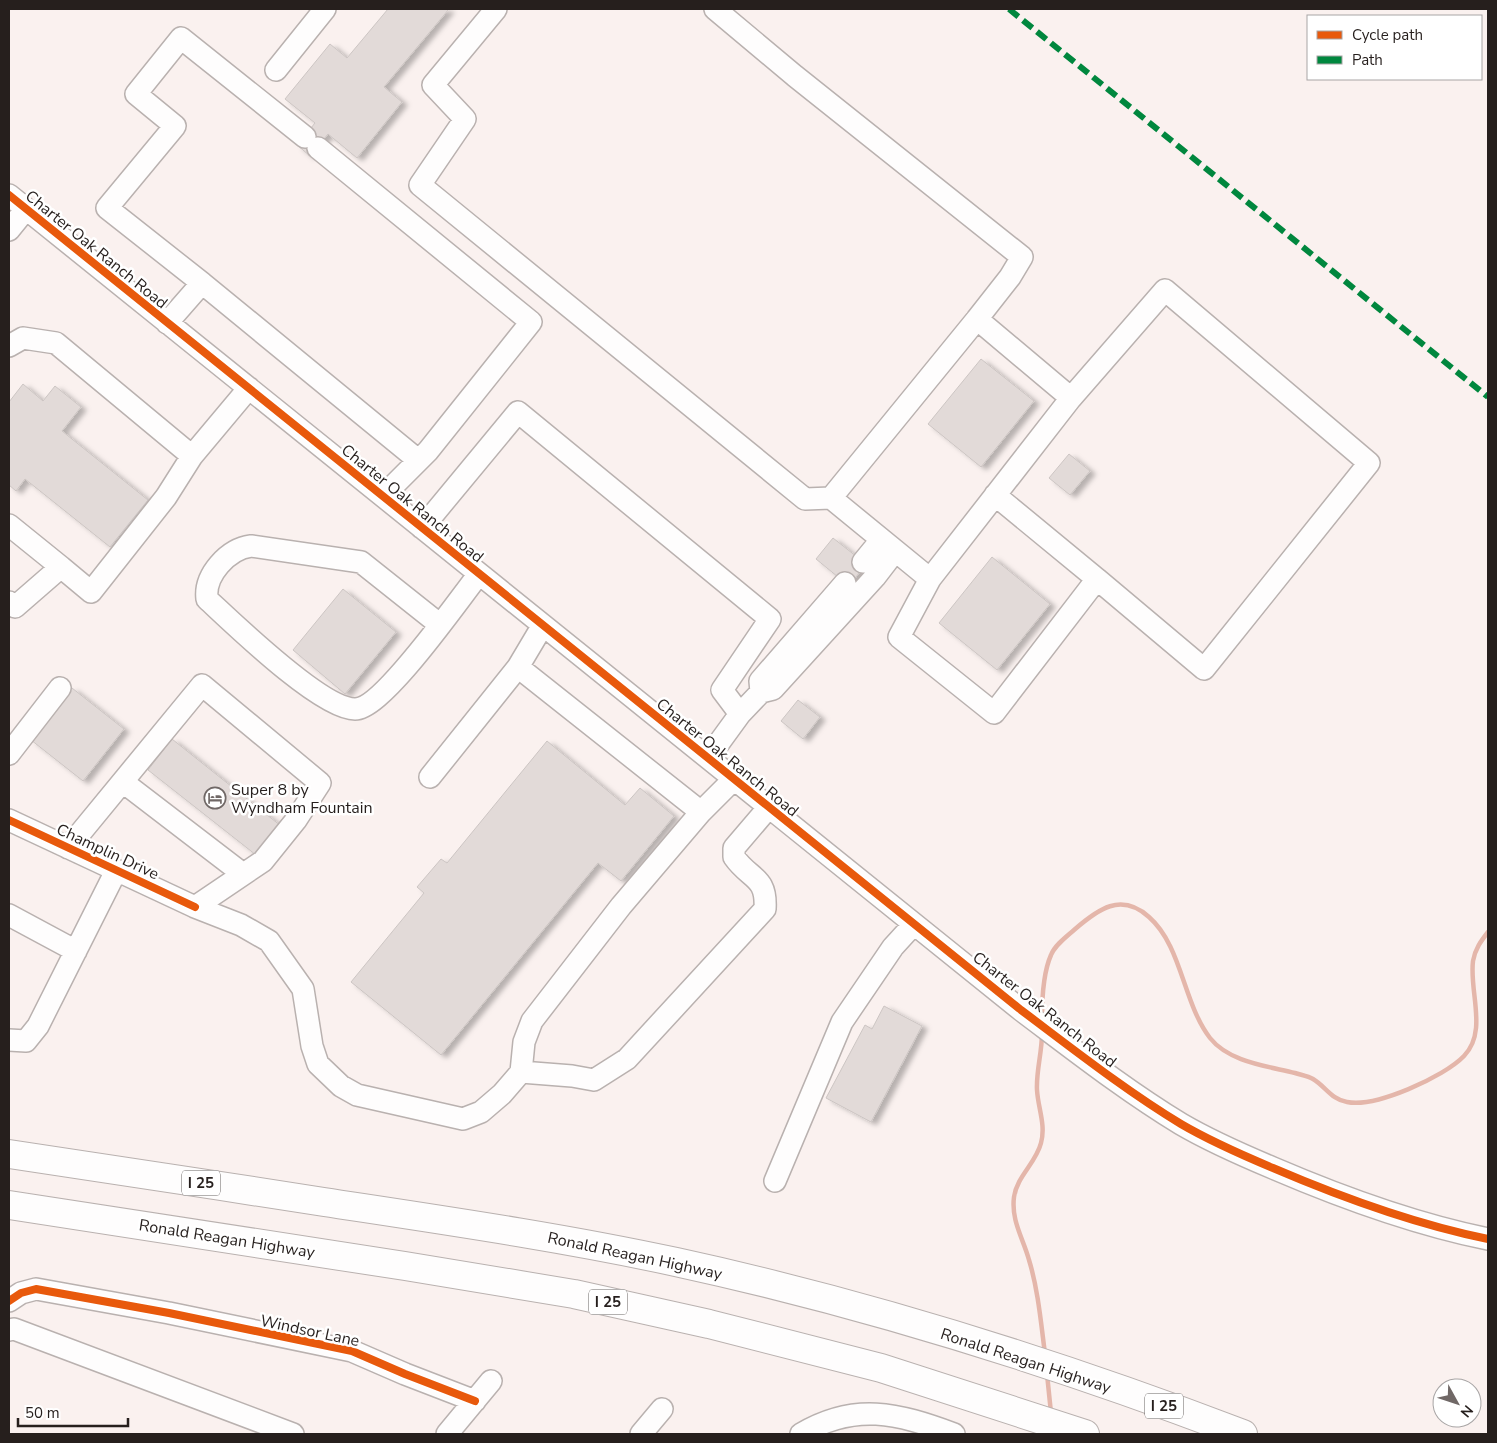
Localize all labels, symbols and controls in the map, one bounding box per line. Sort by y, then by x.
legend [1307,15,1482,80]
text: Cycle path [1352,25,1423,45]
text: Path [1352,50,1383,70]
street label: Charter Oak Ranch Road [21,185,172,314]
street label: Charter Oak Ranch Road [337,439,488,568]
street label: Charter Oak Ranch Road [652,693,803,822]
place label: Super 8 by Wyndham Fountain [231,779,373,819]
hotel icon: Super 8 by Wyndham Fountain [203,786,227,810]
street label: Champlin Drive [53,818,163,885]
street label: Charter Oak Ranch Road [968,947,1121,1073]
road number: I 25 [182,1170,220,1196]
street label: Ronald Reagan Highway [137,1214,317,1264]
street label: Ronald Reagan Highway [546,1227,725,1285]
road number: I 25 [589,1290,627,1314]
street label: Windsor Lane [258,1310,361,1352]
street label: Ronald Reagan Highway [938,1323,1114,1399]
north arrow [1432,1378,1482,1428]
road number: I 25 [1145,1394,1183,1418]
scale bar [18,1396,128,1428]
text: N [1456,1401,1477,1421]
text: 50 m [25,1403,60,1423]

